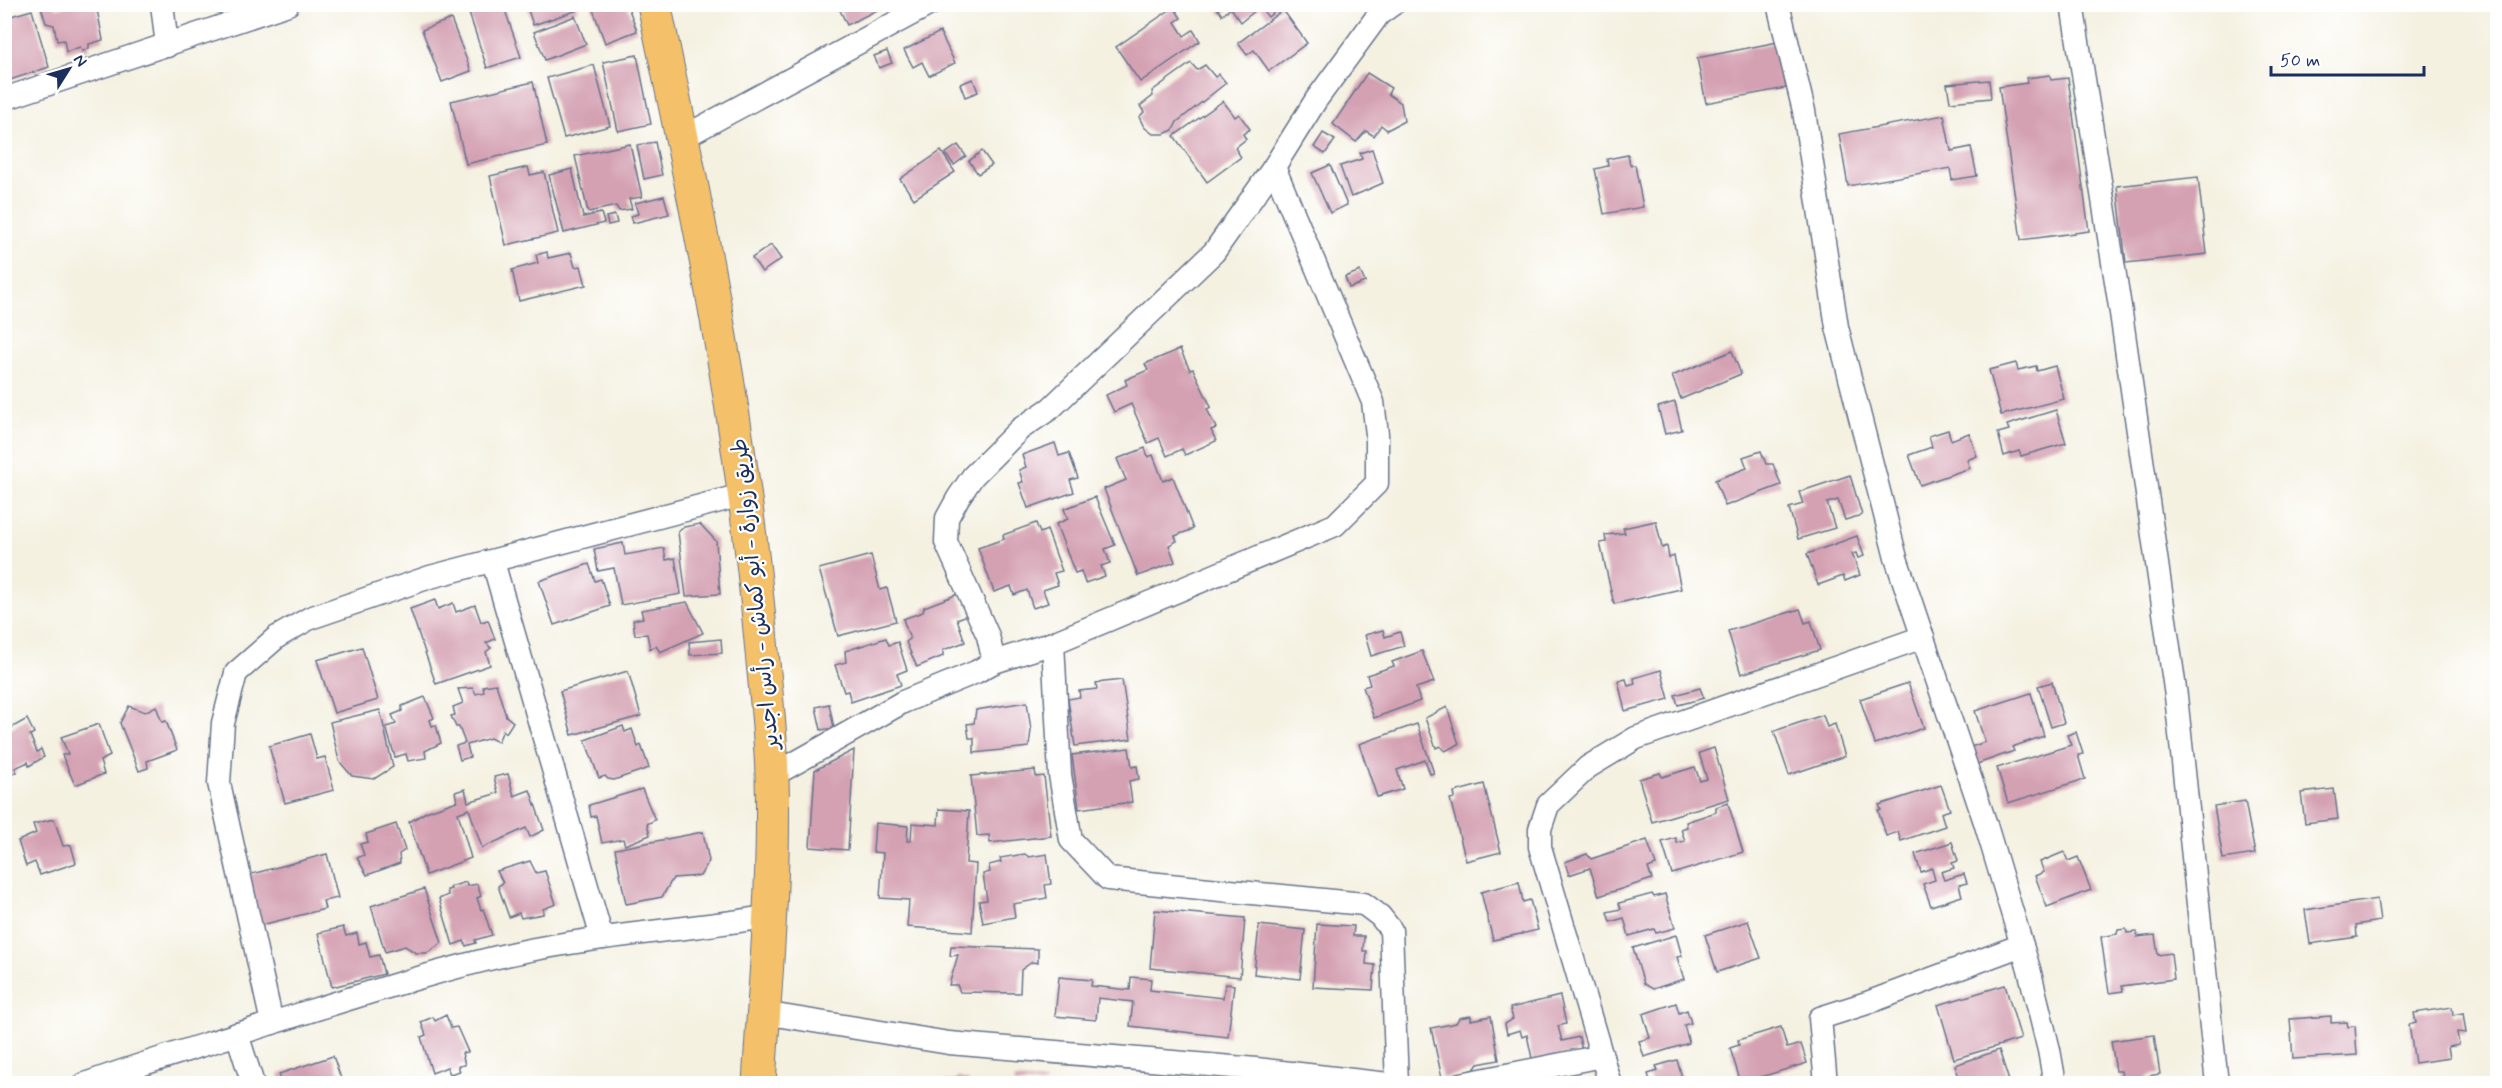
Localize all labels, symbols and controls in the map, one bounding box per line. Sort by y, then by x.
north arrow [39,39,99,99]
scale bar [2271,39,2424,77]
text: 50 m [2280,49,2320,73]
text: N [68,50,91,71]
street label: طريق زوارة - أبو كماش - رأس اجدير [725,437,786,753]

